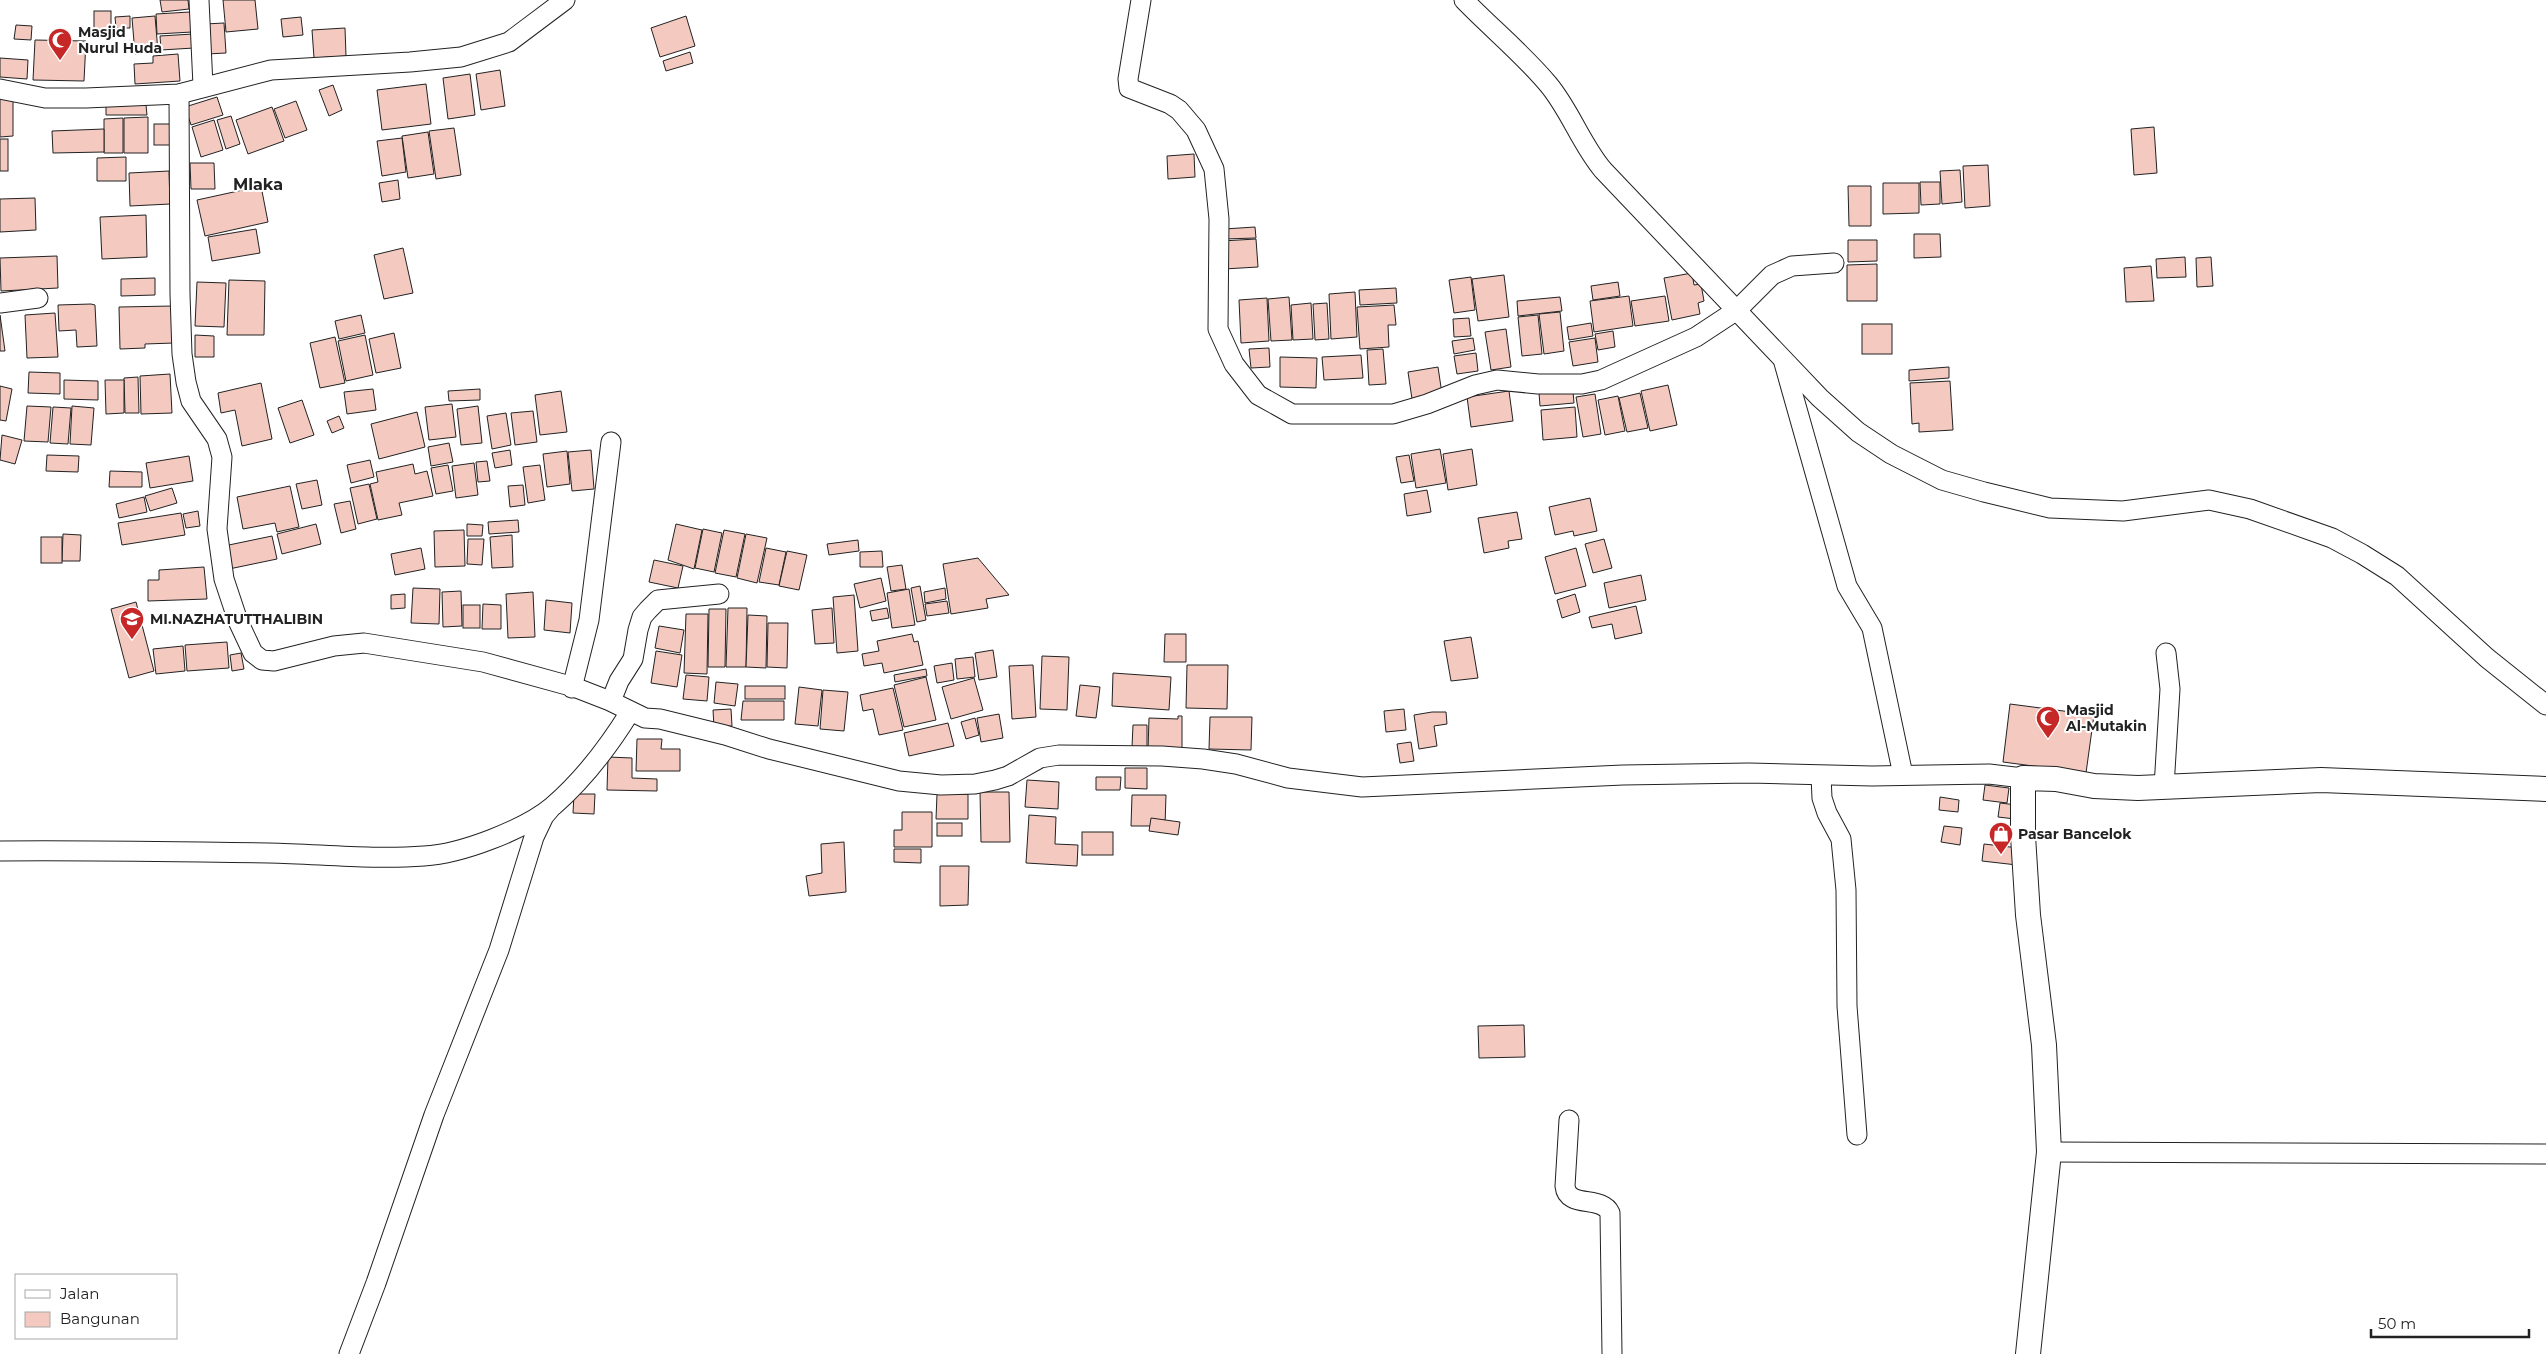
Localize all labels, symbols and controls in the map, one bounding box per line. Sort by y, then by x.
place label: Masjid Nurul Huda [78,23,162,57]
mosque icon: Masjid Nurul Huda [47,27,73,61]
district label: Mlaka [233,175,283,194]
school or university icon: MI.NAZHATUTTHALIBIN [119,606,145,640]
place label: MI.NAZHATUTTHALIBIN [150,610,323,628]
place label: Masjid Al-Mutakin [2065,701,2147,735]
mosque icon: Masjid Al-Mutakin [2035,705,2061,739]
shop icon: Pasar Bancelok [1988,821,2014,855]
place label: Pasar Bancelok [2018,825,2132,843]
legend [15,1274,178,1339]
text: Jalan [59,1284,99,1303]
scale bar [2371,1306,2528,1338]
text: Bangunan [60,1309,140,1328]
text: 50 m [2378,1314,2416,1333]

